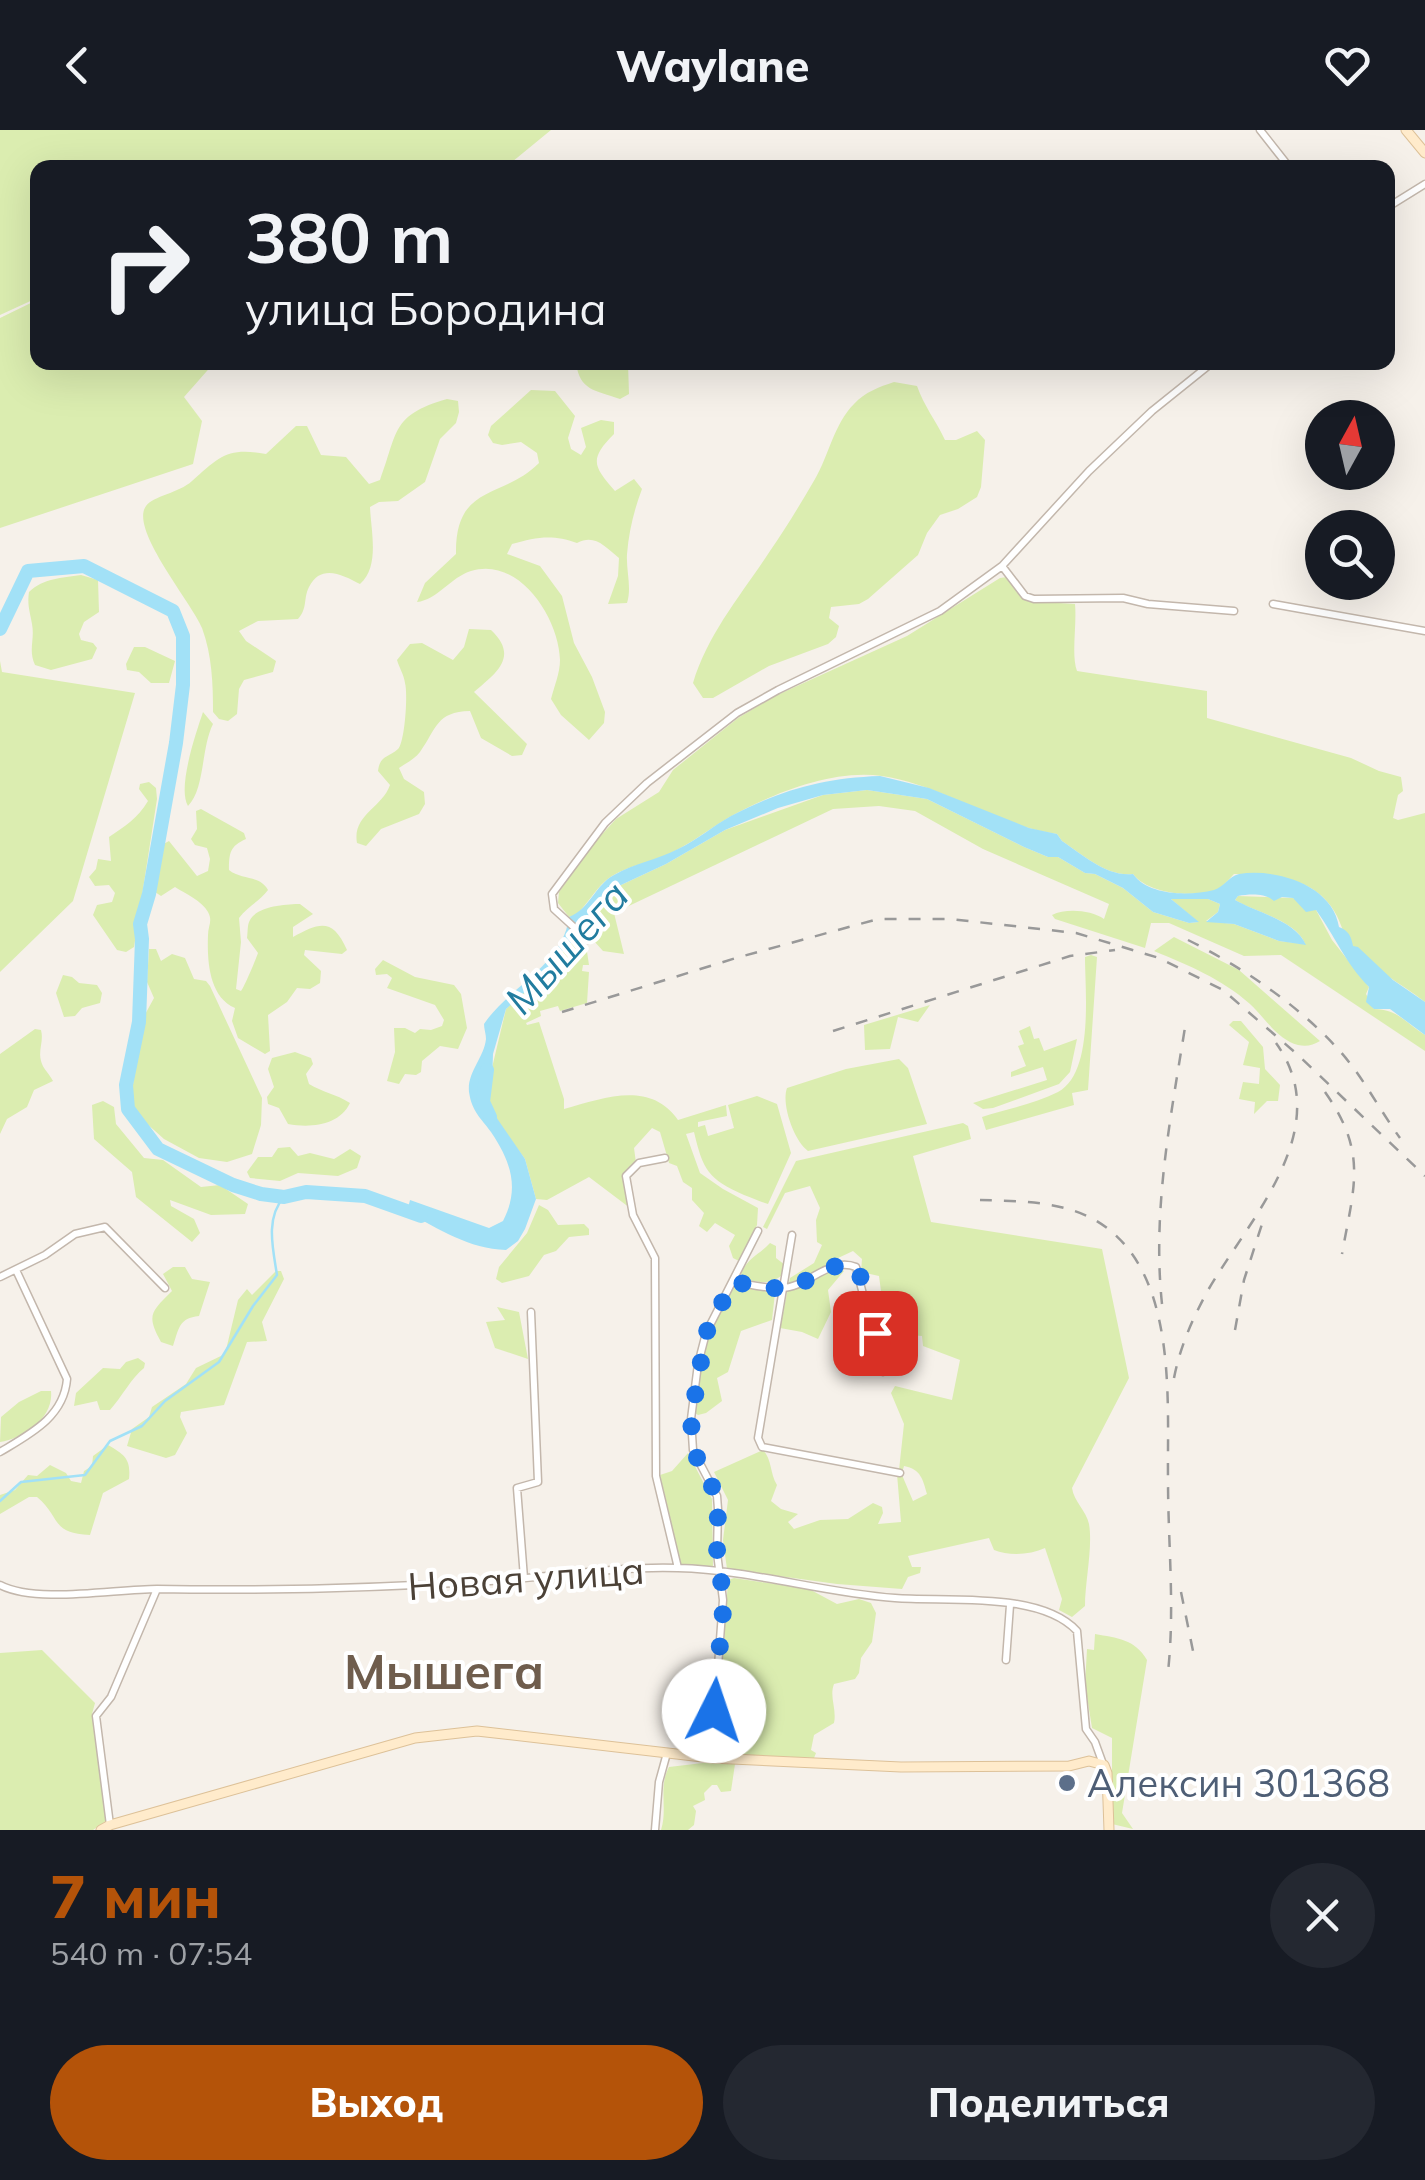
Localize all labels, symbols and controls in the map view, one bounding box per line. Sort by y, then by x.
text: Waylane [616,37,809,93]
icon: back [50,38,105,93]
icon: heart [1320,38,1375,93]
text: 380 m [245,193,453,281]
icon: right [80,200,210,330]
text: улица Бородина [245,280,607,336]
north arrow [1305,400,1395,490]
map controls [1305,400,1395,600]
button: search [1305,510,1395,600]
water label: Мышега [494,870,638,1024]
pin [833,1291,918,1376]
icon: arrive [848,1306,903,1361]
street label: Новая улица [406,1546,646,1610]
district label: Мышега [344,1641,544,1701]
position arrow [662,1659,766,1763]
place label: Алексин 301368 [1087,1759,1390,1807]
marker: Алексин 301368 [1056,1772,1078,1794]
text: 7 мин [50,1858,221,1933]
button: close [1270,1863,1375,1968]
text: 540 m · 07:54 [50,1933,252,1973]
button: Выход [50,2045,703,2160]
button: Поделиться [723,2045,1375,2160]

